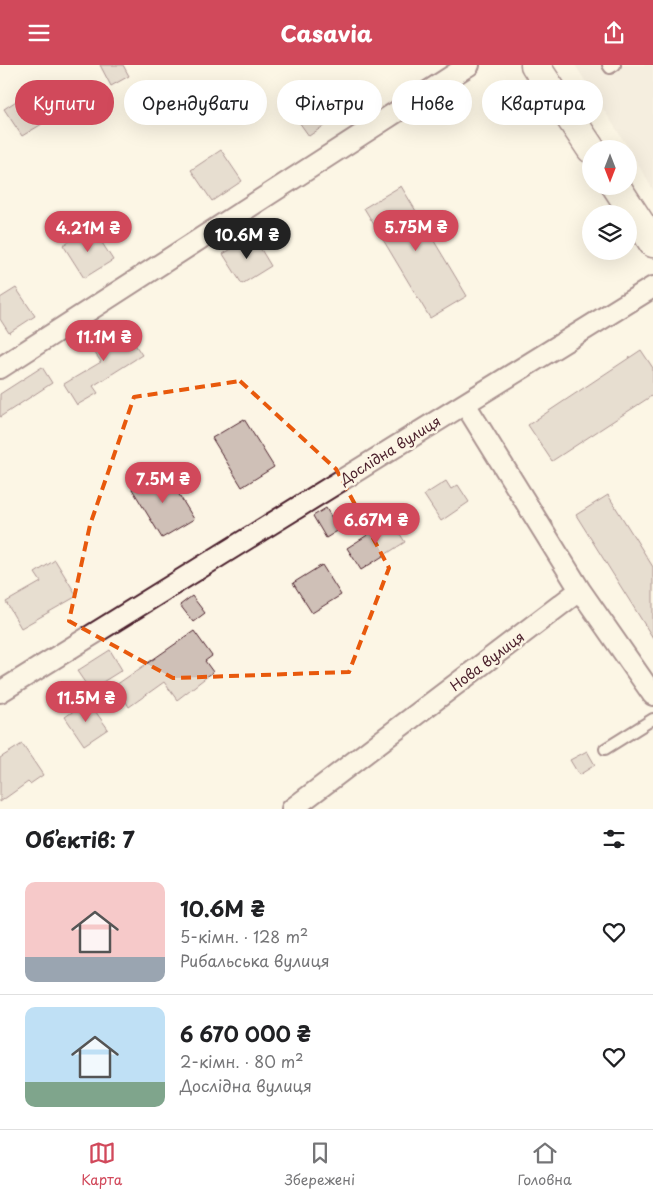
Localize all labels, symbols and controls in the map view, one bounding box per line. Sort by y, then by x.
text: Casavia [280,16,373,49]
icon: menu [25,19,53,47]
icon: share [600,19,628,47]
chip: Купити [15,80,114,125]
chip: Орендувати [124,80,267,125]
chip: Фільтри [277,80,382,125]
chip: Нове [392,80,472,125]
chip: Квартира [482,80,603,125]
north arrow [582,140,638,195]
map controls [582,140,637,260]
button: layers [582,205,637,260]
pin: 5.75M ₴ [370,209,462,252]
pin: 4.21M ₴ [42,211,134,253]
text: 5.75M ₴ [384,214,448,238]
text: 4.21M ₴ [56,215,120,239]
pin: 10.6M ₴ [201,217,293,260]
text: 10.6M ₴ [215,222,279,246]
pin: 11.1M ₴ [58,319,150,362]
text: 11.1M ₴ [76,324,132,348]
street label: Дослідна вулиця [335,411,444,490]
pin: 7.5M ₴ [122,461,204,504]
text: 7.5M ₴ [136,466,190,490]
pin: 6.67M ₴ [330,503,422,545]
text: 6.67M ₴ [344,507,408,531]
street label: Нова вулиця [445,626,529,696]
pin: 11.5M ₴ [40,681,132,723]
text: 11.5M ₴ [57,685,115,709]
text: Об’єктів: 7 [25,823,135,855]
icon: filters [600,825,628,853]
text: 10.6M ₴ [180,892,265,924]
icon: home [65,902,125,962]
icon: heart [600,918,628,946]
text: 5-кімн. · 128 m² [180,924,308,948]
text: Рибальська вулиця [180,948,330,972]
text: 6 670 000 ₴ [180,1017,311,1049]
icon: home [65,1027,125,1087]
icon: heart [600,1043,628,1071]
text: 2-кімн. · 80 m² [180,1049,304,1073]
text: Дослідна вулиця [180,1073,312,1097]
tab: Карта [81,1139,122,1190]
tab: Збережені [285,1139,355,1190]
tab: Головна [517,1139,572,1190]

